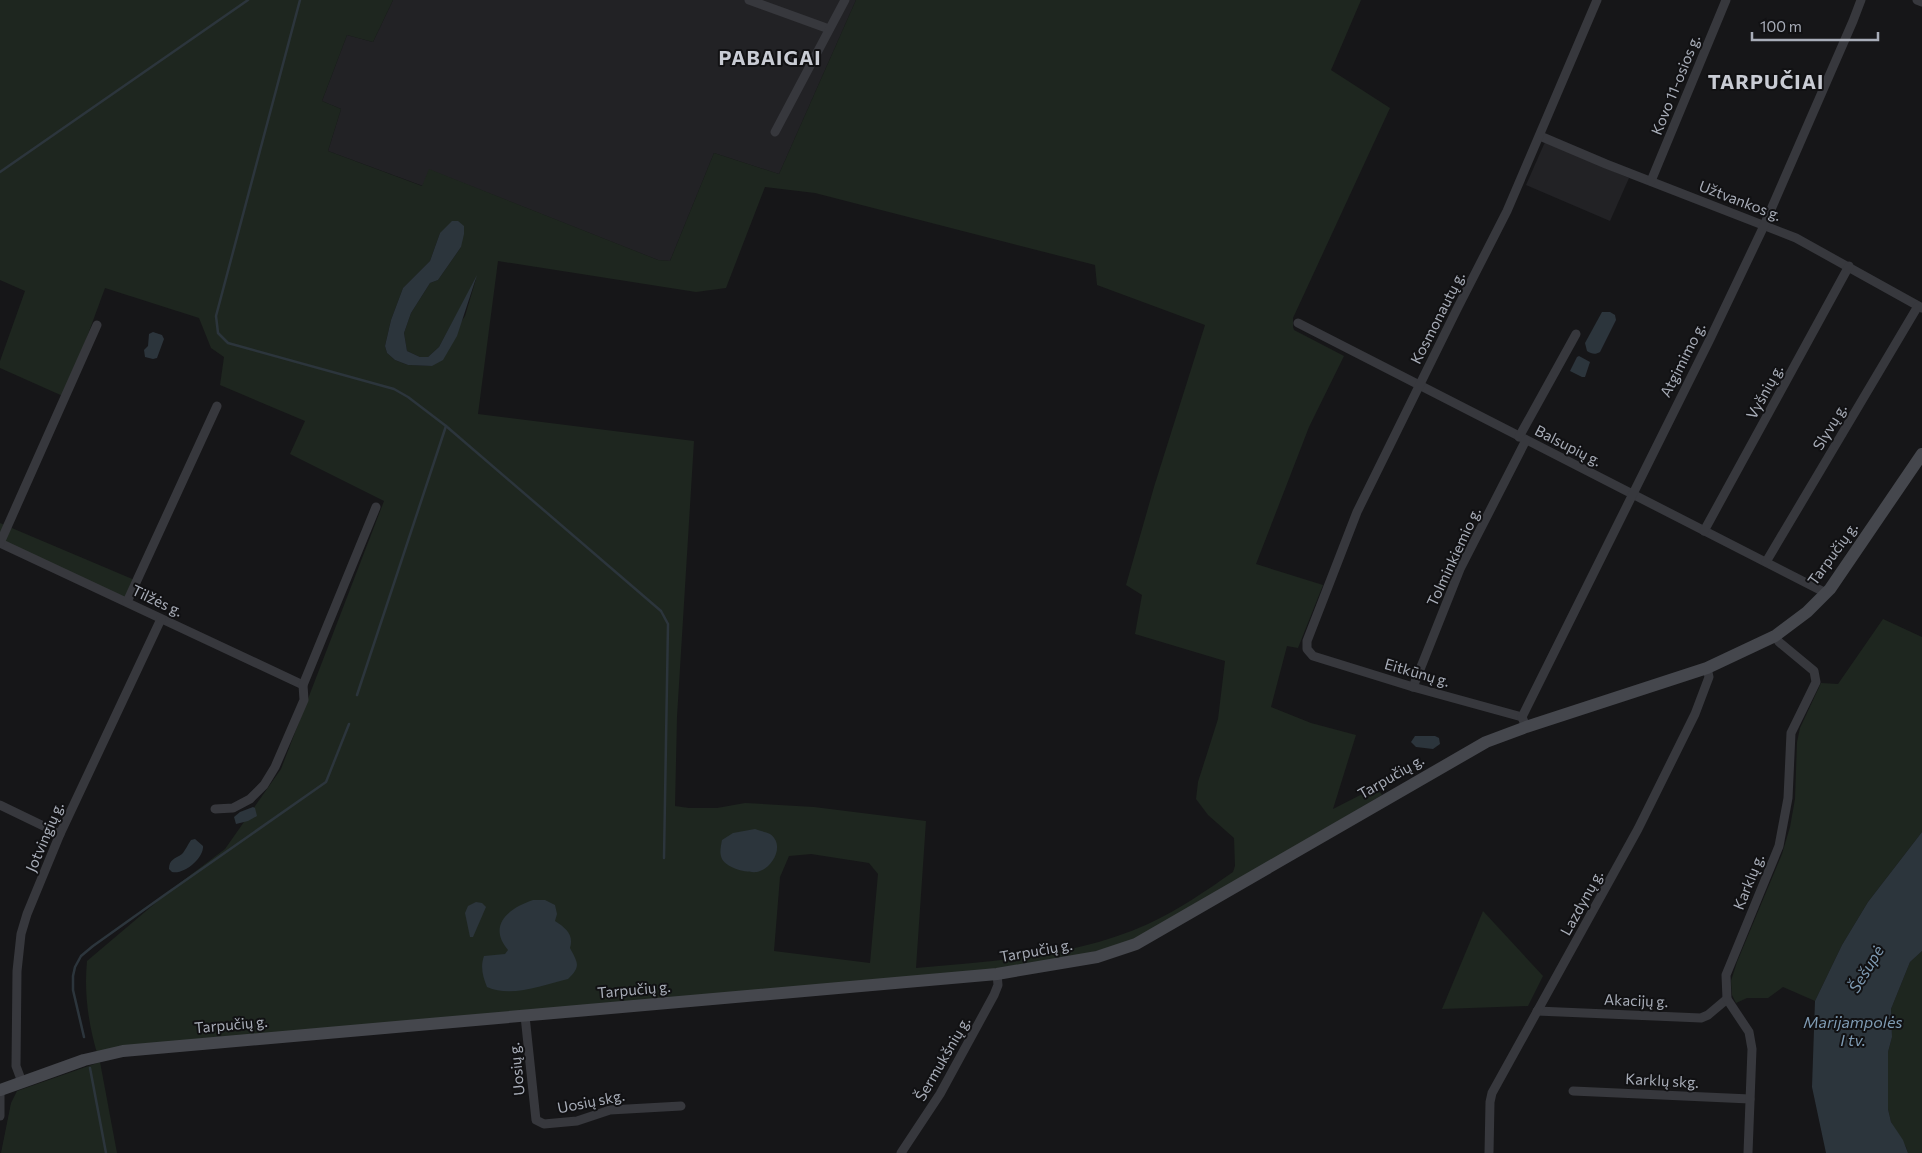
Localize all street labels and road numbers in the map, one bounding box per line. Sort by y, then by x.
street label: Kovo 11-osios g. [1647,32,1703,137]
street label: Užtvankos g. [1697,176,1784,224]
street label: Kosmonautų g. [1406,268,1468,367]
street label: Atgimimo g. [1656,319,1709,400]
street label: Vyšnių g. [1742,361,1786,422]
street label: Slyvų g. [1808,400,1850,453]
street label: Balsupių g. [1532,421,1605,470]
street label: Tolminkiemio g. [1422,504,1484,609]
street label: Tarpučių g. [1803,518,1861,588]
street label: Tilžės g. [129,581,186,620]
street label: Eitkūnų g. [1383,654,1452,690]
street label: Tarpučių g. [1354,750,1427,802]
street label: Jotvingių g. [21,799,67,874]
street label: Karklų g. [1729,851,1767,912]
street label: Lazdynų g. [1556,867,1606,938]
street label: Tarpučių g. [998,935,1074,965]
street label: Tarpučių g. [596,977,671,1001]
street label: Akacijų g. [1604,990,1669,1010]
street label: Tarpučių g. [193,1012,268,1036]
street label: Šermukšnių g. [910,1013,974,1104]
street label: Uosių g. [504,1042,528,1097]
street label: Karklų skg. [1625,1069,1699,1091]
street label: Uosių skg. [556,1086,626,1116]

